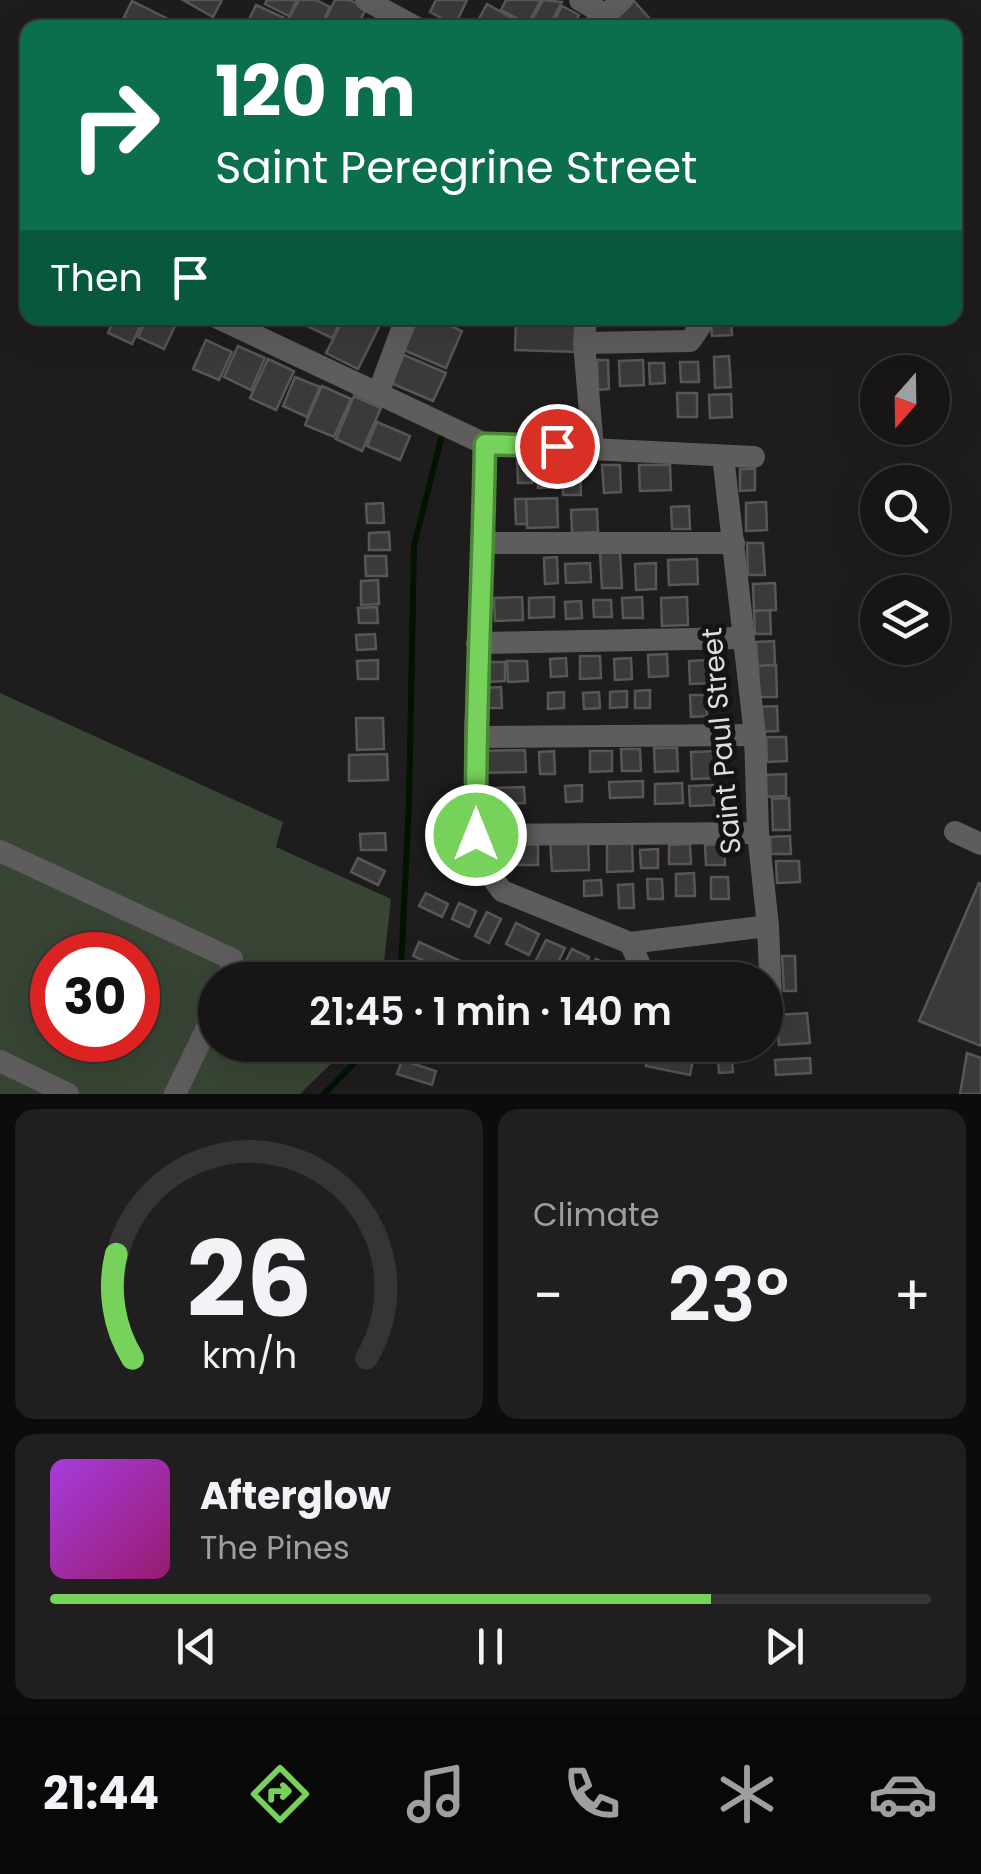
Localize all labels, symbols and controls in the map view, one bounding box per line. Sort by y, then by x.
text: 120 m [215,42,416,141]
icon: right [50,60,180,190]
text: Saint Peregrine Street [215,136,698,199]
icon: arrive [163,250,218,305]
text: Then [50,251,143,304]
north arrow [860,355,950,445]
map controls [860,355,950,665]
pin [515,404,600,489]
icon: arrive [530,419,585,474]
button: search [860,465,950,555]
button: layers [860,575,950,665]
street label: Saint Paul Street [692,626,751,856]
position arrow [424,783,528,887]
speed limit sign: 30 [30,932,160,1062]
text: 21:45 · 1 min · 140 m [309,985,672,1038]
text: Climate [533,1192,660,1237]
text: 26 [186,1207,312,1352]
text: 23° [668,1242,789,1347]
text: − [533,1257,563,1334]
text: + [893,1257,931,1334]
text: km/h [201,1330,297,1381]
text: Afterglow [200,1469,391,1522]
text: The Pines [200,1525,350,1570]
icon: previous [169,1619,224,1674]
icon: pause [463,1619,518,1674]
icon: next [757,1619,812,1674]
icon: directions [245,1759,315,1829]
icon: music [401,1759,471,1829]
icon: phone [557,1759,627,1829]
icon: climate [712,1759,782,1829]
icon: car [868,1759,938,1829]
text: 21:44 [43,1762,159,1825]

